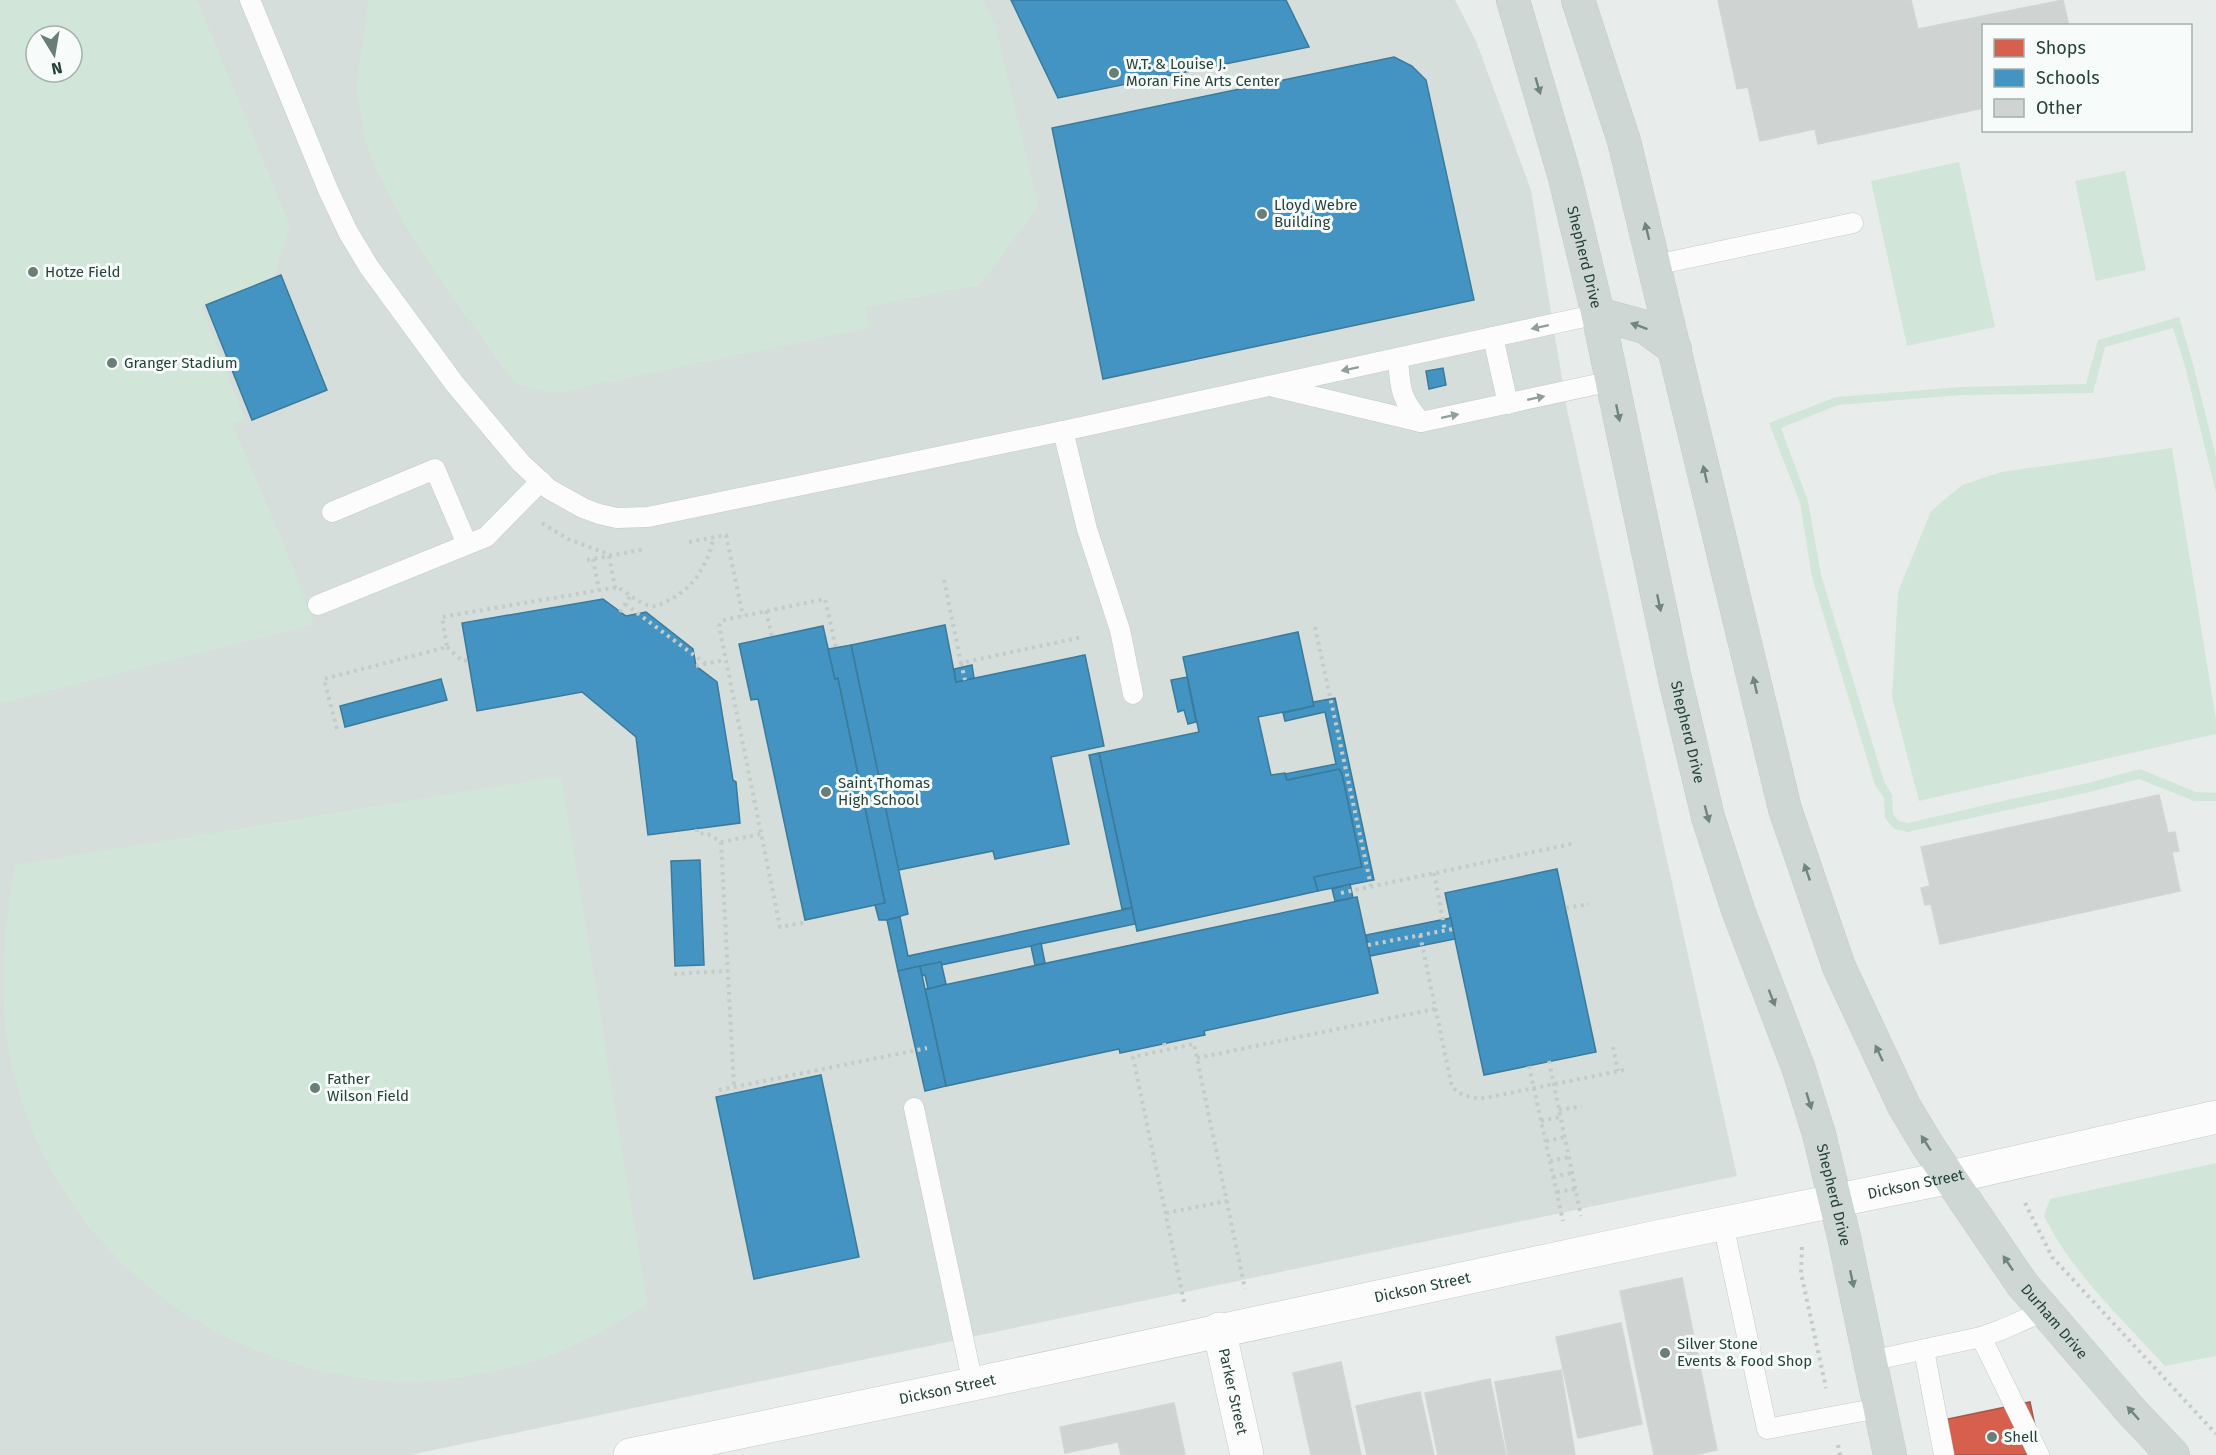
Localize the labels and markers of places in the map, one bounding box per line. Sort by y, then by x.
place label: W.T. & Louise J. Moran Fine Arts Center [1126,55,1280,90]
marker: W.T. & Louise J. Moran Fine Arts Center [1107,66,1121,80]
place label: Lloyd Webre Building [1274,196,1357,231]
marker: Lloyd Webre Building [1255,207,1269,221]
place label: Hotze Field [45,263,121,281]
marker: Hotze Field [26,265,40,279]
place label: Granger Stadium [124,354,238,372]
marker: Granger Stadium [105,356,119,370]
place label: Saint Thomas High School [838,774,930,809]
marker: Saint Thomas High School [819,785,833,799]
place label: Father Wilson Field [327,1070,409,1105]
marker: Father Wilson Field [308,1081,322,1095]
place label: Silver Stone Events & Food Shop [1677,1335,1812,1370]
marker: Silver Stone Events & Food Shop [1658,1346,1672,1360]
place label: Shell [2004,1428,2039,1446]
marker: Shell [1985,1430,1999,1444]

